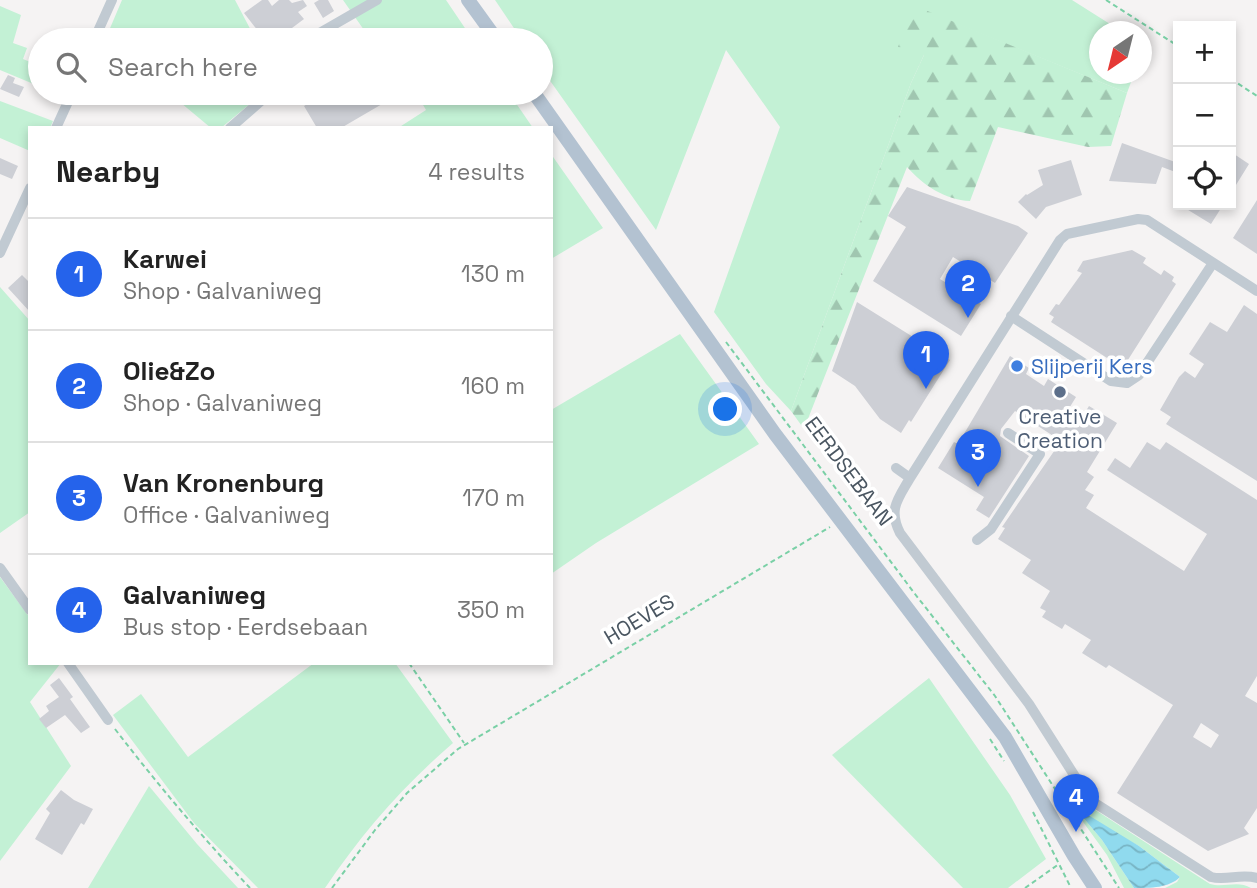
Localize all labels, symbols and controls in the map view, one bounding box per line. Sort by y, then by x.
north arrow [1089,21,1152,84]
map controls [1173,21,1236,210]
button: + [1173,21,1236,84]
search box [28,28,553,105]
icon: search [52,48,90,86]
text: Search here [108,50,258,84]
button: − [1173,84,1236,147]
button: locate [1173,147,1236,210]
text: Nearby [56,152,160,191]
text: 4 results [428,157,525,187]
text: Karwei [123,242,207,276]
text: 1 [74,259,84,289]
text: 130 m [461,259,525,289]
pin: 2 [945,260,991,318]
text: Shop · Galvaniweg [123,276,322,306]
pin: 1 [903,331,949,389]
place label: Slijperij Kers [1031,353,1153,380]
text: Olie&Zo [123,354,215,388]
marker: Slijperij Kers [1009,358,1025,374]
text: 2 [72,371,86,401]
text: 160 m [461,371,525,401]
marker: Creative Creation [1052,384,1068,400]
text: Shop · Galvaniweg [123,388,322,418]
your location [708,392,742,426]
place label: Creative Creation [1017,403,1103,454]
street label: EERDSEBAAN [799,411,899,531]
pin: 3 [955,429,1001,487]
text: Van Kronenburg [123,466,324,500]
text: 3 [72,483,86,513]
text: 170 m [462,483,525,513]
text: Office · Galvaniweg [123,500,330,530]
text: Galvaniweg [123,578,266,612]
street label: HOEVES [599,588,679,650]
text: 4 [72,595,86,625]
text: 350 m [457,595,525,625]
text: Bus stop · Eerdsebaan [123,612,368,642]
pin: 4 [1053,774,1099,832]

